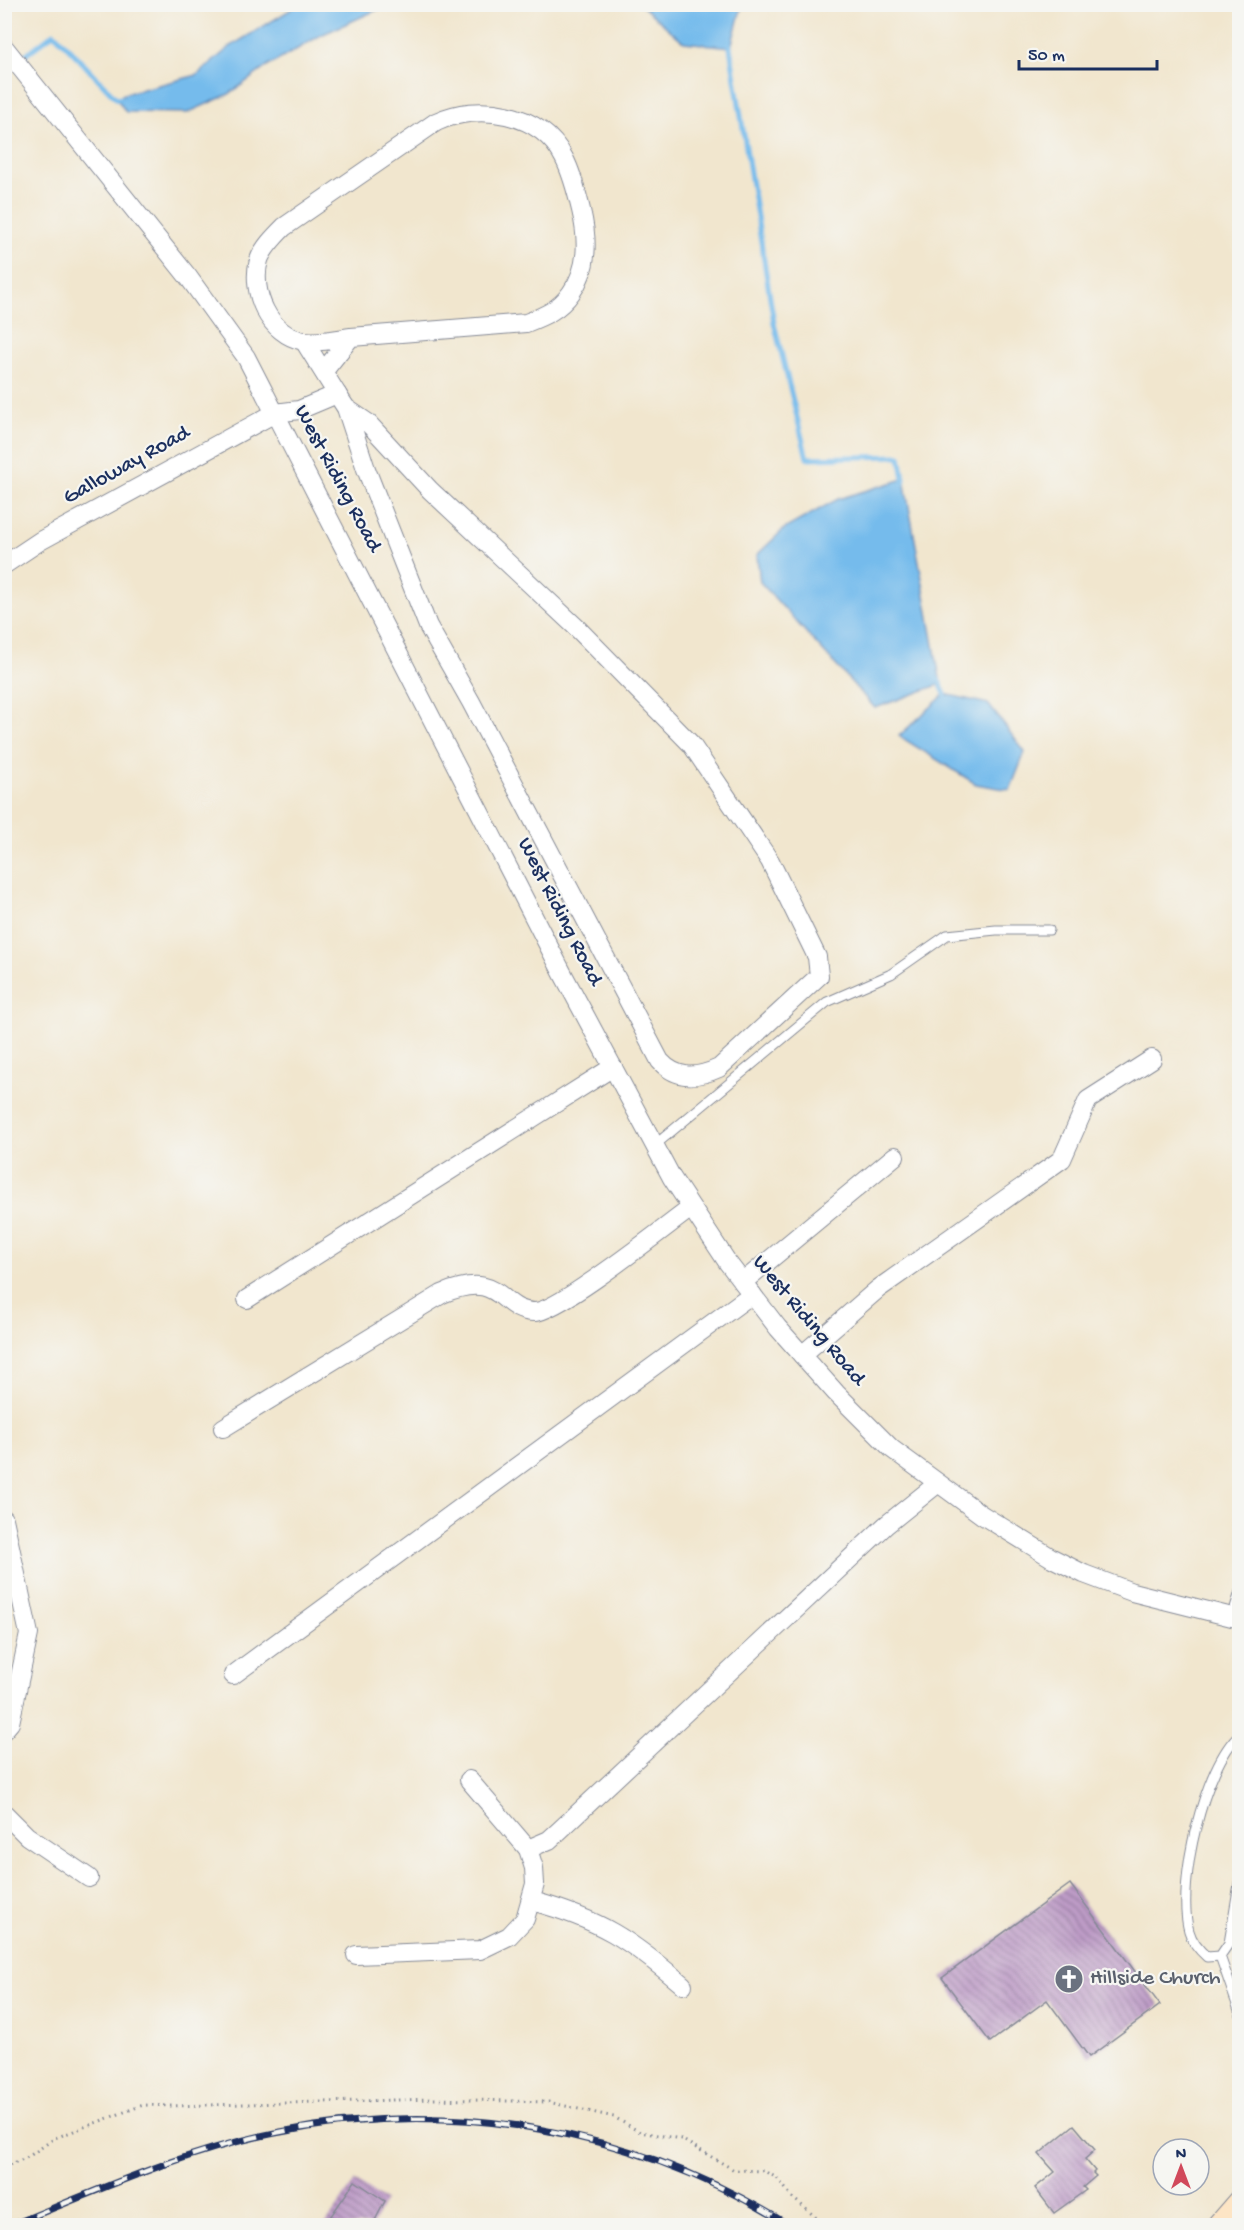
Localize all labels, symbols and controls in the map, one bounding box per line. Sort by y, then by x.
scale bar [1019,33,1157,71]
text: 50 m [1028,46,1065,67]
street label: West Riding Road [287,401,388,559]
street label: Galloway Road [59,420,197,511]
street label: West Riding Road [511,834,608,992]
street label: West Riding Road [746,1250,872,1393]
church icon: Hillside Church [1053,1963,1085,1995]
place label: Hillside Church [1090,1966,1221,1992]
north arrow [1151,2137,1211,2197]
text: N [1176,2146,1187,2165]

